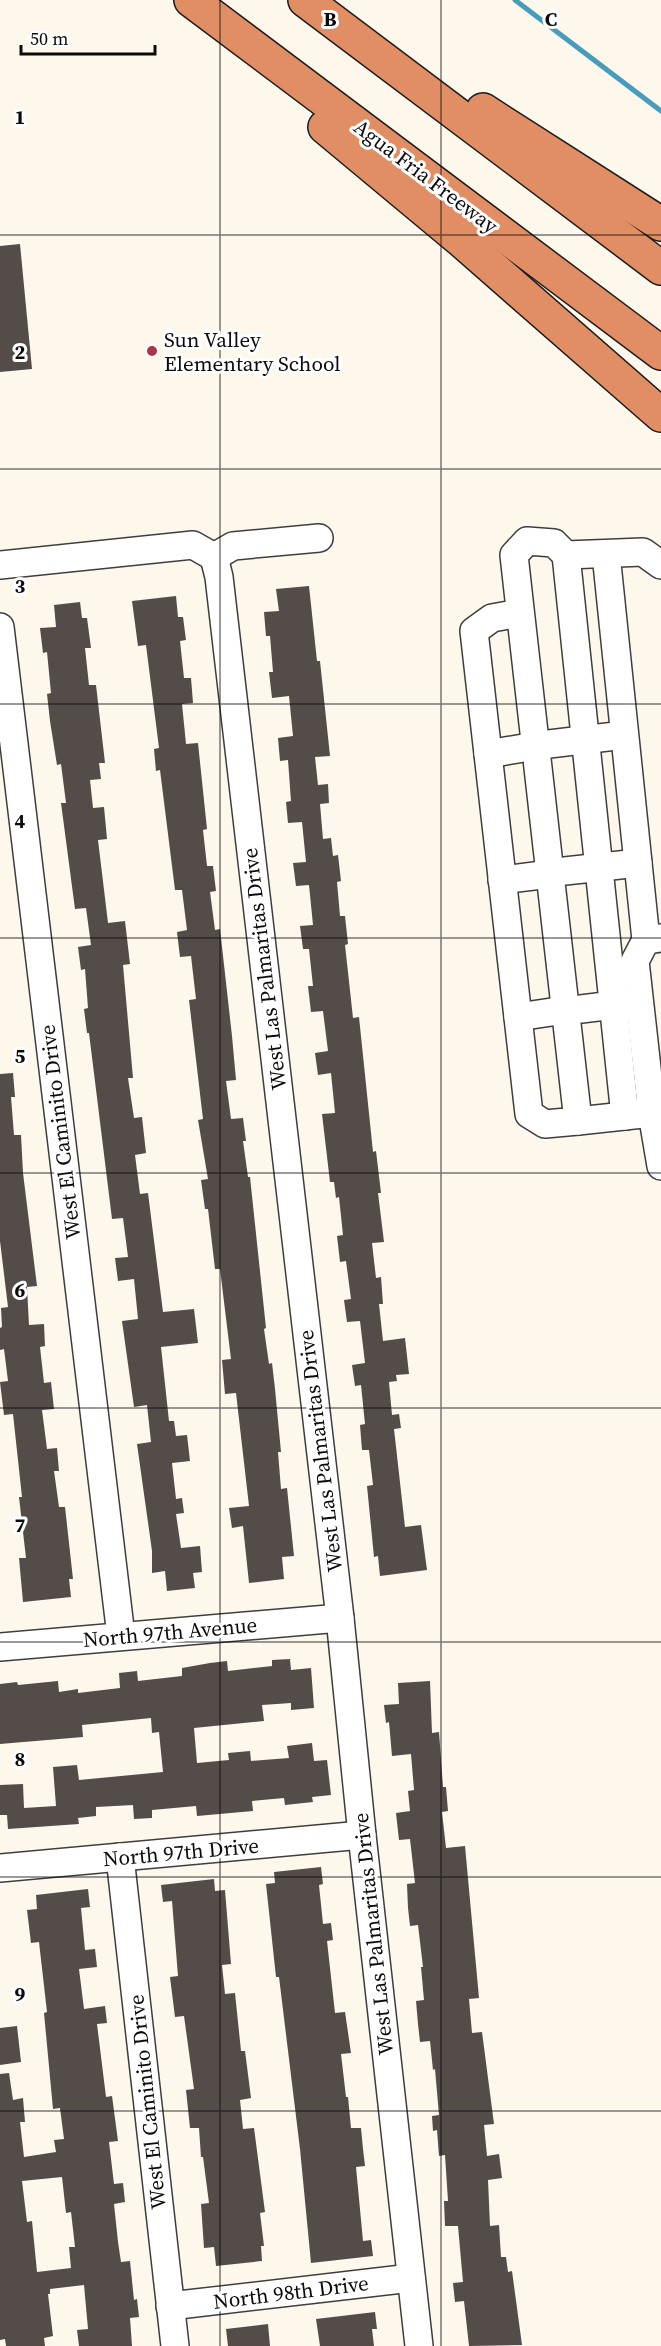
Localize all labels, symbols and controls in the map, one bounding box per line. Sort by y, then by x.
text: B [323,5,337,33]
text: C [545,5,557,33]
scale bar [21,18,154,56]
text: 50 m [30,26,68,51]
text: 1 [15,103,25,131]
street label: Agua Fria Freeway [348,112,504,240]
place label: Sun Valley Elementary School [164,325,341,378]
text: 2 [15,338,26,366]
marker: Sun Valley Elementary School [145,344,159,358]
text: 3 [15,572,26,600]
text: 4 [15,807,26,835]
street label: West Las Palmaritas Drive [235,846,293,1092]
street label: West El Caminito Drive [32,1023,88,1241]
text: 5 [15,1042,26,1070]
text: 6 [15,1276,26,1304]
street label: West Las Palmaritas Drive [291,1328,349,1574]
text: 7 [15,1511,26,1539]
street label: North 97th Avenue [82,1610,258,1654]
text: 8 [15,1745,25,1773]
street label: West Las Palmaritas Drive [346,1811,400,2057]
street label: North 97th Drive [102,1831,260,1873]
text: 9 [15,1980,26,2008]
street label: West El Caminito Drive [121,1993,173,2211]
street label: North 98th Drive [212,2268,370,2316]

